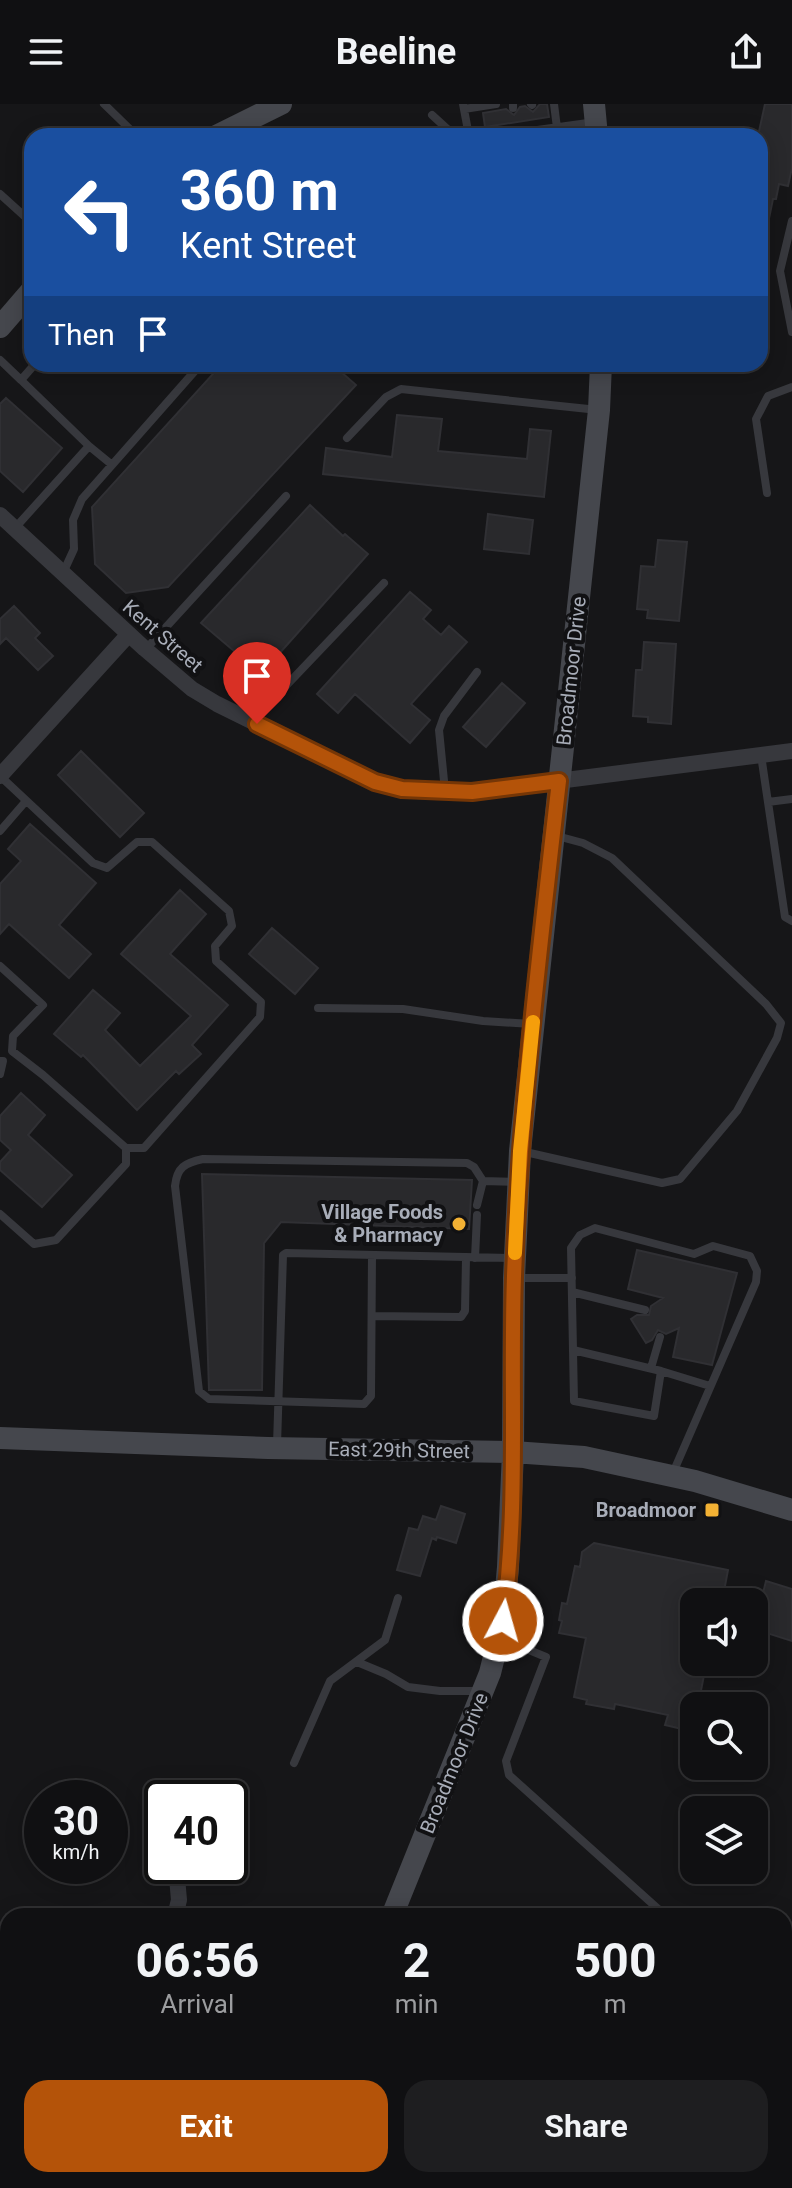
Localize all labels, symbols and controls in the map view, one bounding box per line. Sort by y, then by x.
icon: menu [24,30,68,74]
icon: share [724,30,768,74]
text: Beeline [336,31,456,73]
text: 360 m [180,158,339,224]
icon: left [48,160,152,264]
text: Kent Street [180,225,357,267]
icon: arrive [131,312,175,356]
text: Then [48,317,115,352]
street label: Kent Street [118,595,208,677]
street label: Broadmoor Drive [551,595,591,747]
pin [223,642,291,724]
icon: arrive [235,654,279,698]
place label: Village Foods & Pharmacy [321,1200,444,1247]
marker: Village Foods & Pharmacy [450,1215,468,1233]
street label: East 29th Street [328,1437,470,1463]
place label: Broadmoor [596,1498,697,1522]
marker: Broadmoor [703,1501,721,1519]
position arrow [461,1579,545,1663]
map controls [680,1588,768,1884]
button: sound [680,1588,768,1676]
street label: Broadmoor Drive [415,1689,493,1837]
button: search [680,1692,768,1780]
speed limit sign: 40 [144,1780,248,1884]
button: layers [680,1796,768,1884]
text: 30 [53,1798,99,1845]
text: km/h [53,1840,99,1864]
text: 06:56 [136,1932,259,1989]
text: 2 [403,1932,430,1989]
text: 500 [574,1932,656,1989]
text: Arrival [161,1989,234,2019]
text: min [395,1989,438,2019]
text: m [604,1989,627,2019]
button: Exit [24,2080,388,2172]
button: Share [404,2080,768,2172]

